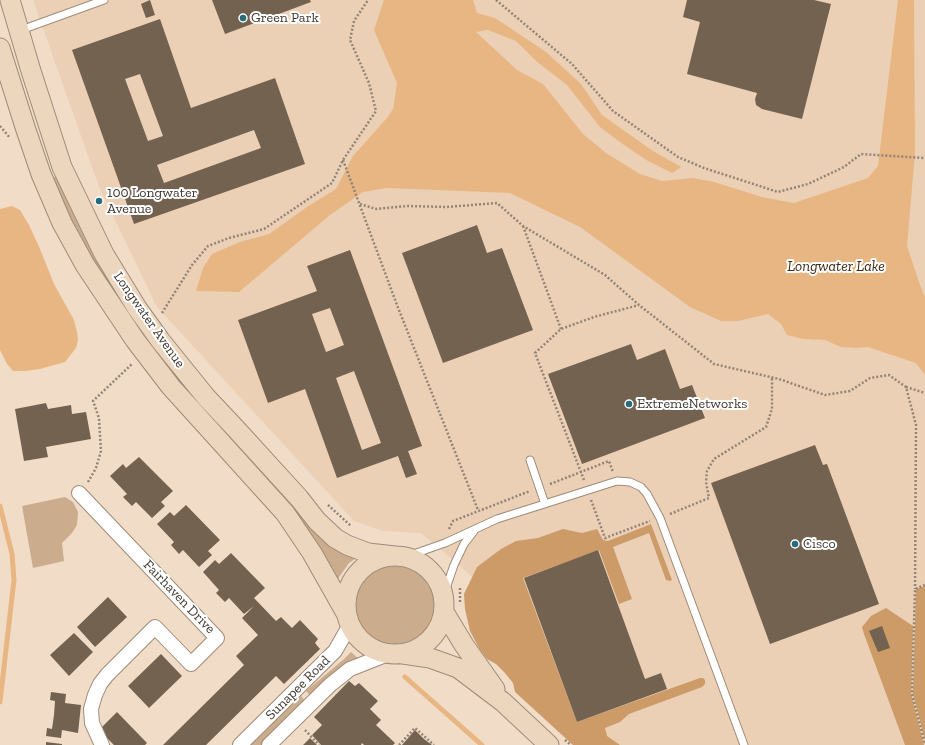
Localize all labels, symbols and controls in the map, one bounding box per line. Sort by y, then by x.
place label: Green Park [251,10,319,26]
marker: Green Park [238,13,248,23]
place label: 100 Longwater Avenue [107,185,197,218]
marker: 100 Longwater Avenue [94,196,104,206]
water label: Longwater Lake [787,258,885,276]
street label: Longwater Avenue [110,269,188,371]
place label: ExtremeNetworks [637,396,747,412]
marker: ExtremeNetworks [624,399,634,409]
place label: Cisco [803,536,836,552]
marker: Cisco [790,539,800,549]
street label: Fairhaven Drive [140,557,218,637]
street label: Sunapee Road [262,652,334,724]

